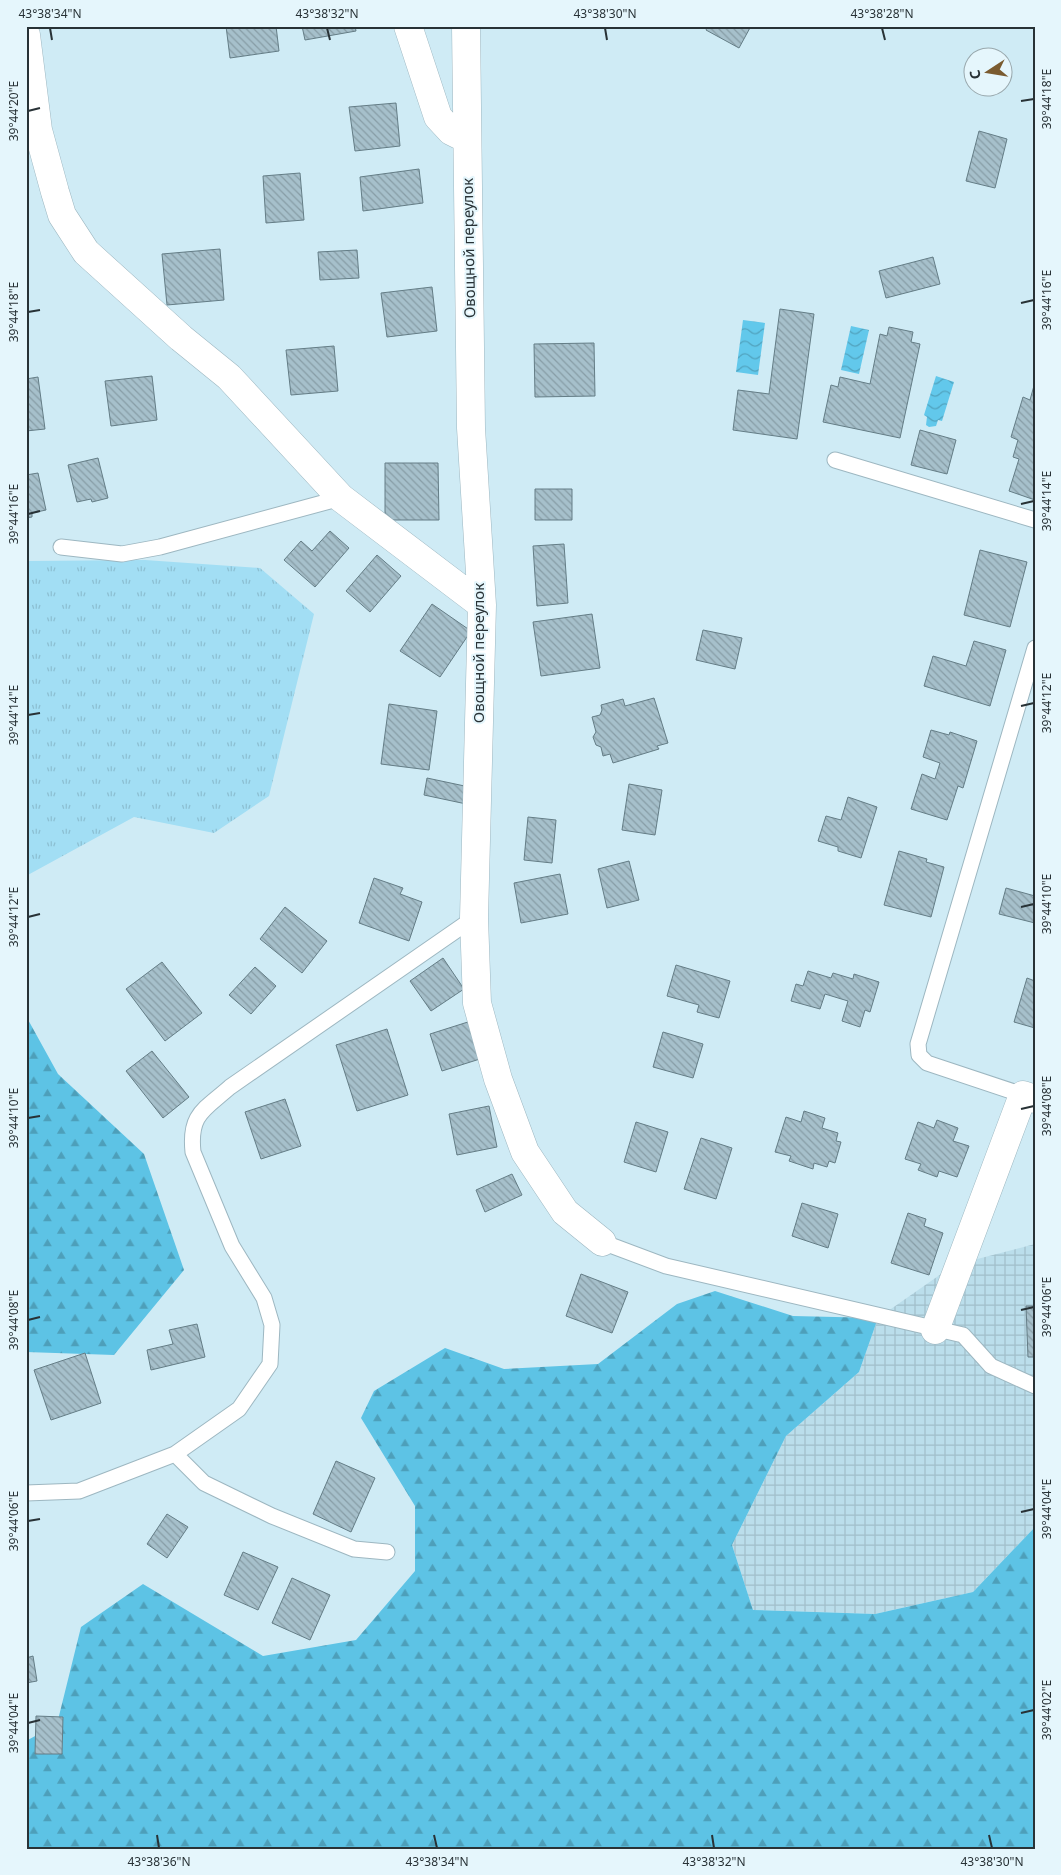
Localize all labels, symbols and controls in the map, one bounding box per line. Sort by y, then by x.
text: 43°38'34"N [18,5,82,22]
text: 43°38'32"N [295,5,359,22]
text: 43°38'30"N [573,5,637,22]
text: 43°38'28"N [850,5,914,22]
north arrow [964,48,1014,98]
text: С [965,68,985,81]
text: 39°44'18"E [1038,69,1055,129]
text: 39°44'20"E [5,81,22,141]
street label: Овощной переулок [457,178,479,318]
text: 39°44'16"E [1038,270,1055,330]
text: 39°44'18"E [5,282,22,342]
text: 39°44'14"E [1038,471,1055,531]
text: 39°44'16"E [5,484,22,544]
street label: Овощной переулок [468,583,488,723]
text: 39°44'12"E [1038,673,1055,733]
text: 39°44'14"E [5,685,22,745]
text: 39°44'10"E [1038,874,1055,934]
text: 39°44'12"E [5,887,22,947]
text: 39°44'08"E [1038,1076,1055,1136]
text: 39°44'10"E [5,1088,22,1148]
text: 39°44'06"E [1038,1277,1055,1337]
text: 39°44'08"E [5,1290,22,1350]
text: 39°44'04"E [1038,1479,1055,1539]
text: 39°44'06"E [5,1491,22,1551]
text: 39°44'02"E [1038,1680,1055,1740]
text: 39°44'04"E [5,1693,22,1753]
text: 43°38'36"N [127,1853,191,1870]
text: 43°38'34"N [405,1853,469,1870]
text: 43°38'32"N [682,1853,746,1870]
text: 43°38'30"N [960,1853,1024,1870]

